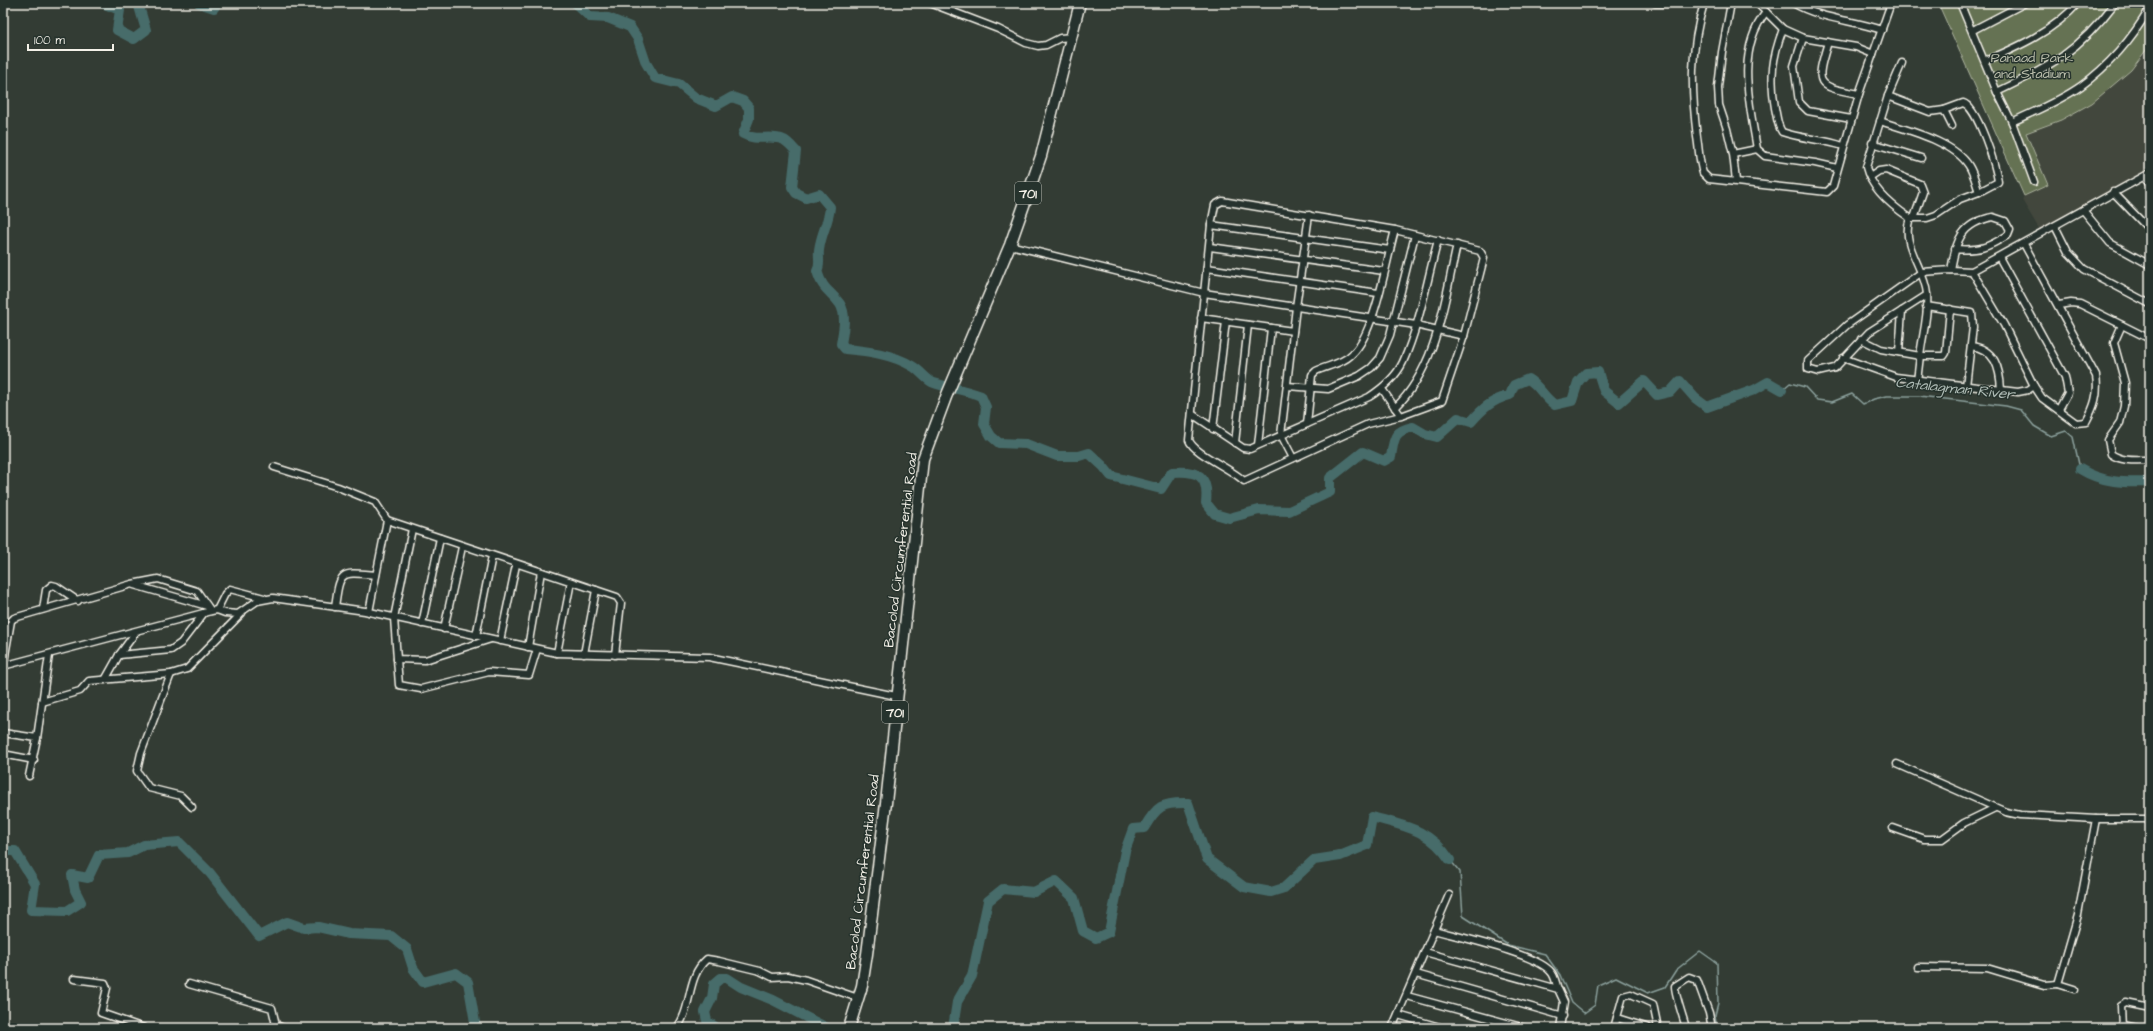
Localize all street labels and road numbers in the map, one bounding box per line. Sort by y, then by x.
road number: 701 [1015,182,1041,204]
street label: Bacolod Circumferential Road [879,451,923,649]
road number: 701 [882,701,908,723]
street label: Bacolod Circumferential Road [841,773,885,971]

